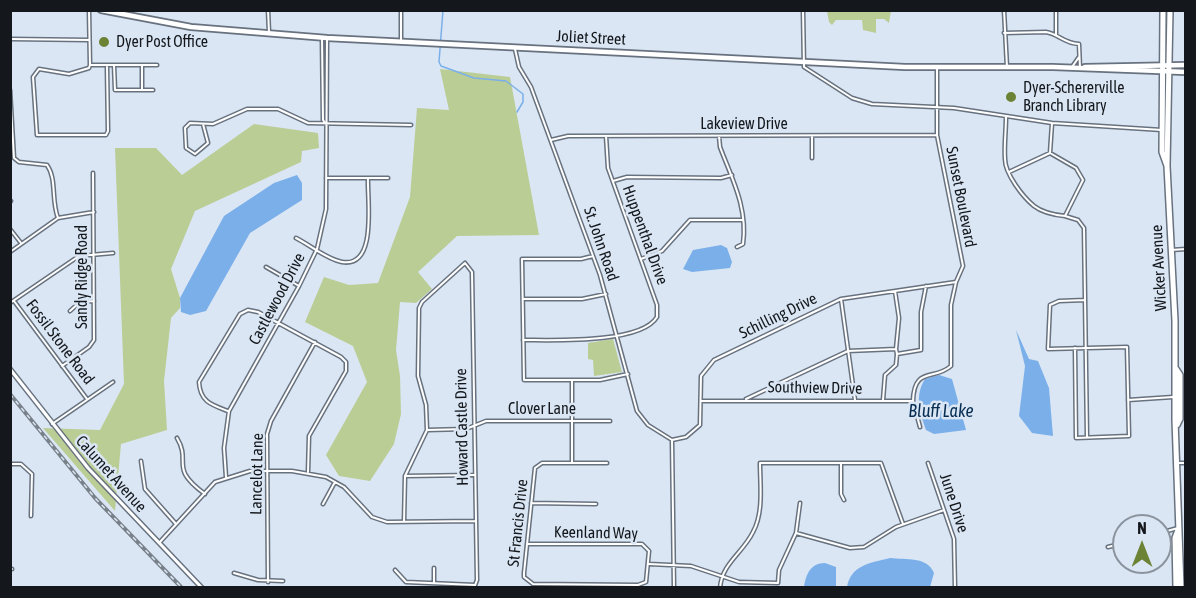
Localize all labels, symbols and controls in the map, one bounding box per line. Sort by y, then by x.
street label: Joliet Street [556,27,626,49]
place label: Dyer Post Office [116,32,208,52]
marker: Dyer Post Office [97,35,111,49]
place label: Dyer-Schererville Branch Library [1023,78,1125,116]
marker: Dyer-Schererville Branch Library [1004,90,1018,104]
street label: Lakeview Drive [700,114,788,134]
street label: Sunset Boulevard [942,145,980,249]
street label: Huppenthal Drive [618,183,672,287]
street label: St. John Road [579,204,623,284]
street label: Wicker Avenue [1147,224,1171,312]
street label: Sandy Ridge Road [72,225,92,329]
street label: Castlewood Drive [245,250,309,348]
street label: Schilling Drive [736,289,820,343]
street label: Fossil Stone Road [22,296,98,388]
street label: Howard Castle Drive [451,368,473,486]
street label: Southview Drive [768,378,862,398]
street label: Clover Lane [508,399,576,419]
water label: Bluff Lake [908,400,974,422]
street label: Calumet Avenue [72,432,150,516]
street label: Lancelot Lane [247,433,267,515]
street label: June Drive [935,471,973,535]
street label: St Francis Drive [504,478,532,568]
north arrow [1112,514,1172,574]
text: N [1137,519,1147,537]
street label: Keenland Way [554,523,638,543]

